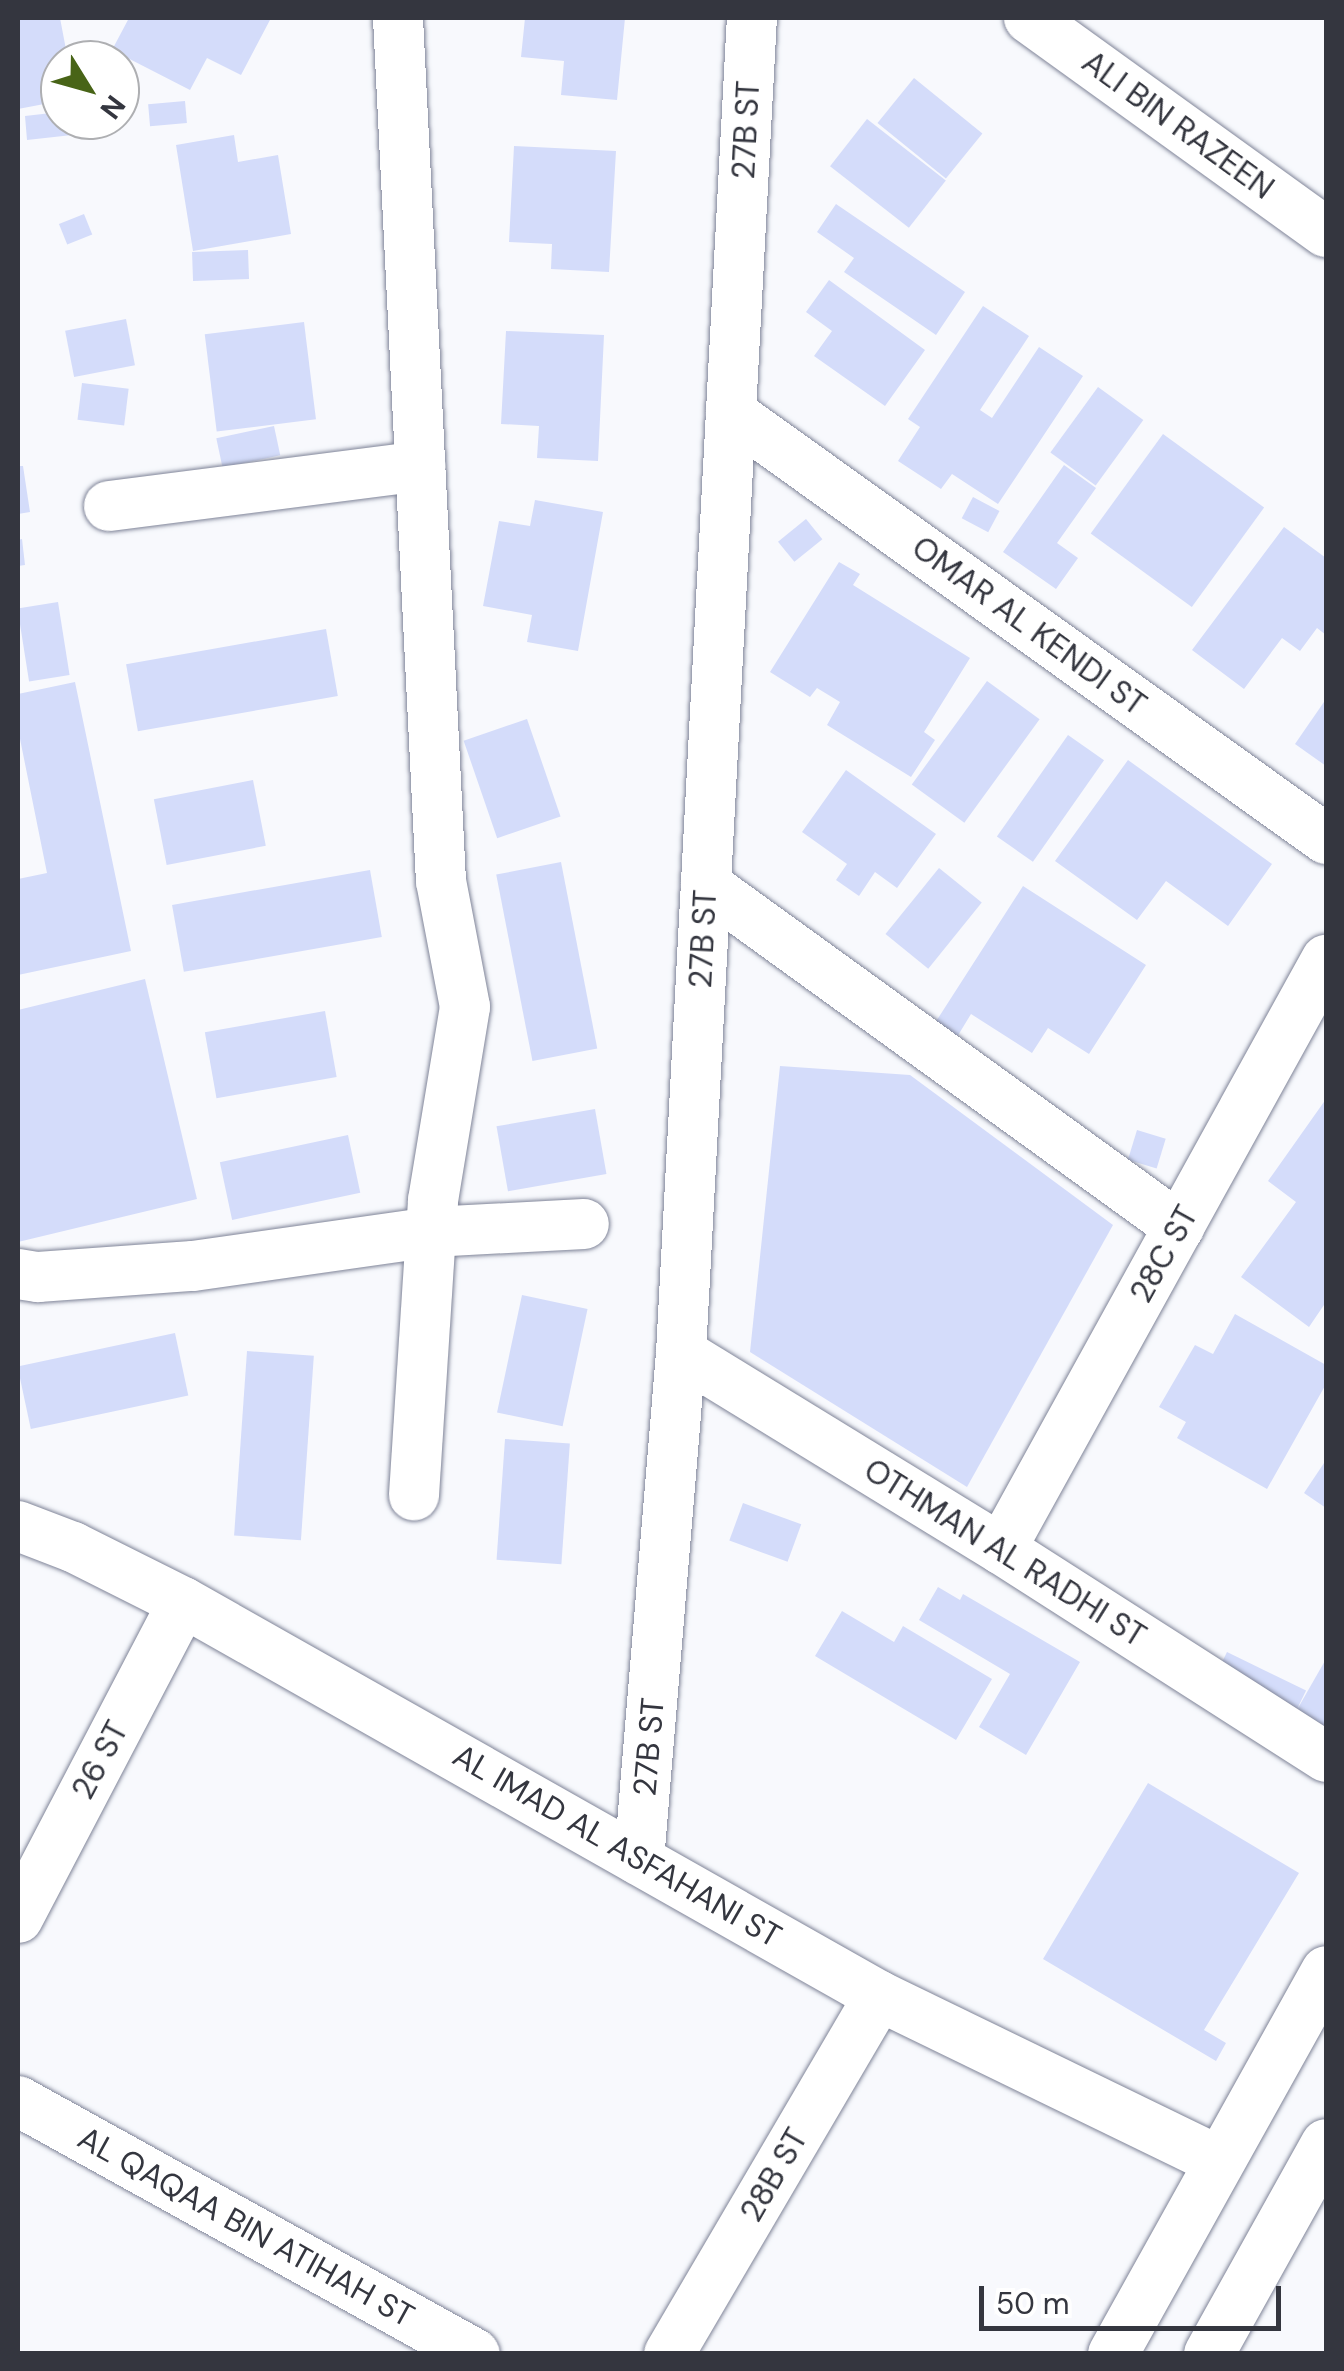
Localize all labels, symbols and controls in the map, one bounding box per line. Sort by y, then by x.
north arrow [40,40,140,140]
street label: ALI BIN RAZEEN [1075,43,1281,207]
street label: 27B ST [724,80,768,180]
text: N [92,88,134,126]
street label: OMAR AL KENDI ST [904,528,1154,724]
street label: 27B ST [681,889,725,989]
street label: 28C ST [1122,1199,1206,1309]
street label: OTHMAN AL RADHI ST [857,1451,1153,1655]
street label: 27B ST [626,1696,672,1798]
street label: 26 ST [64,1714,136,1806]
street label: AL IMAD AL ASFAHANI ST [446,1736,788,1956]
street label: AL QAQAA BIN ATIHAH ST [71,2119,421,2335]
street label: 28B ST [732,2122,816,2228]
scale bar [984,2266,1286,2328]
text: 50 m [996,2284,1070,2323]

